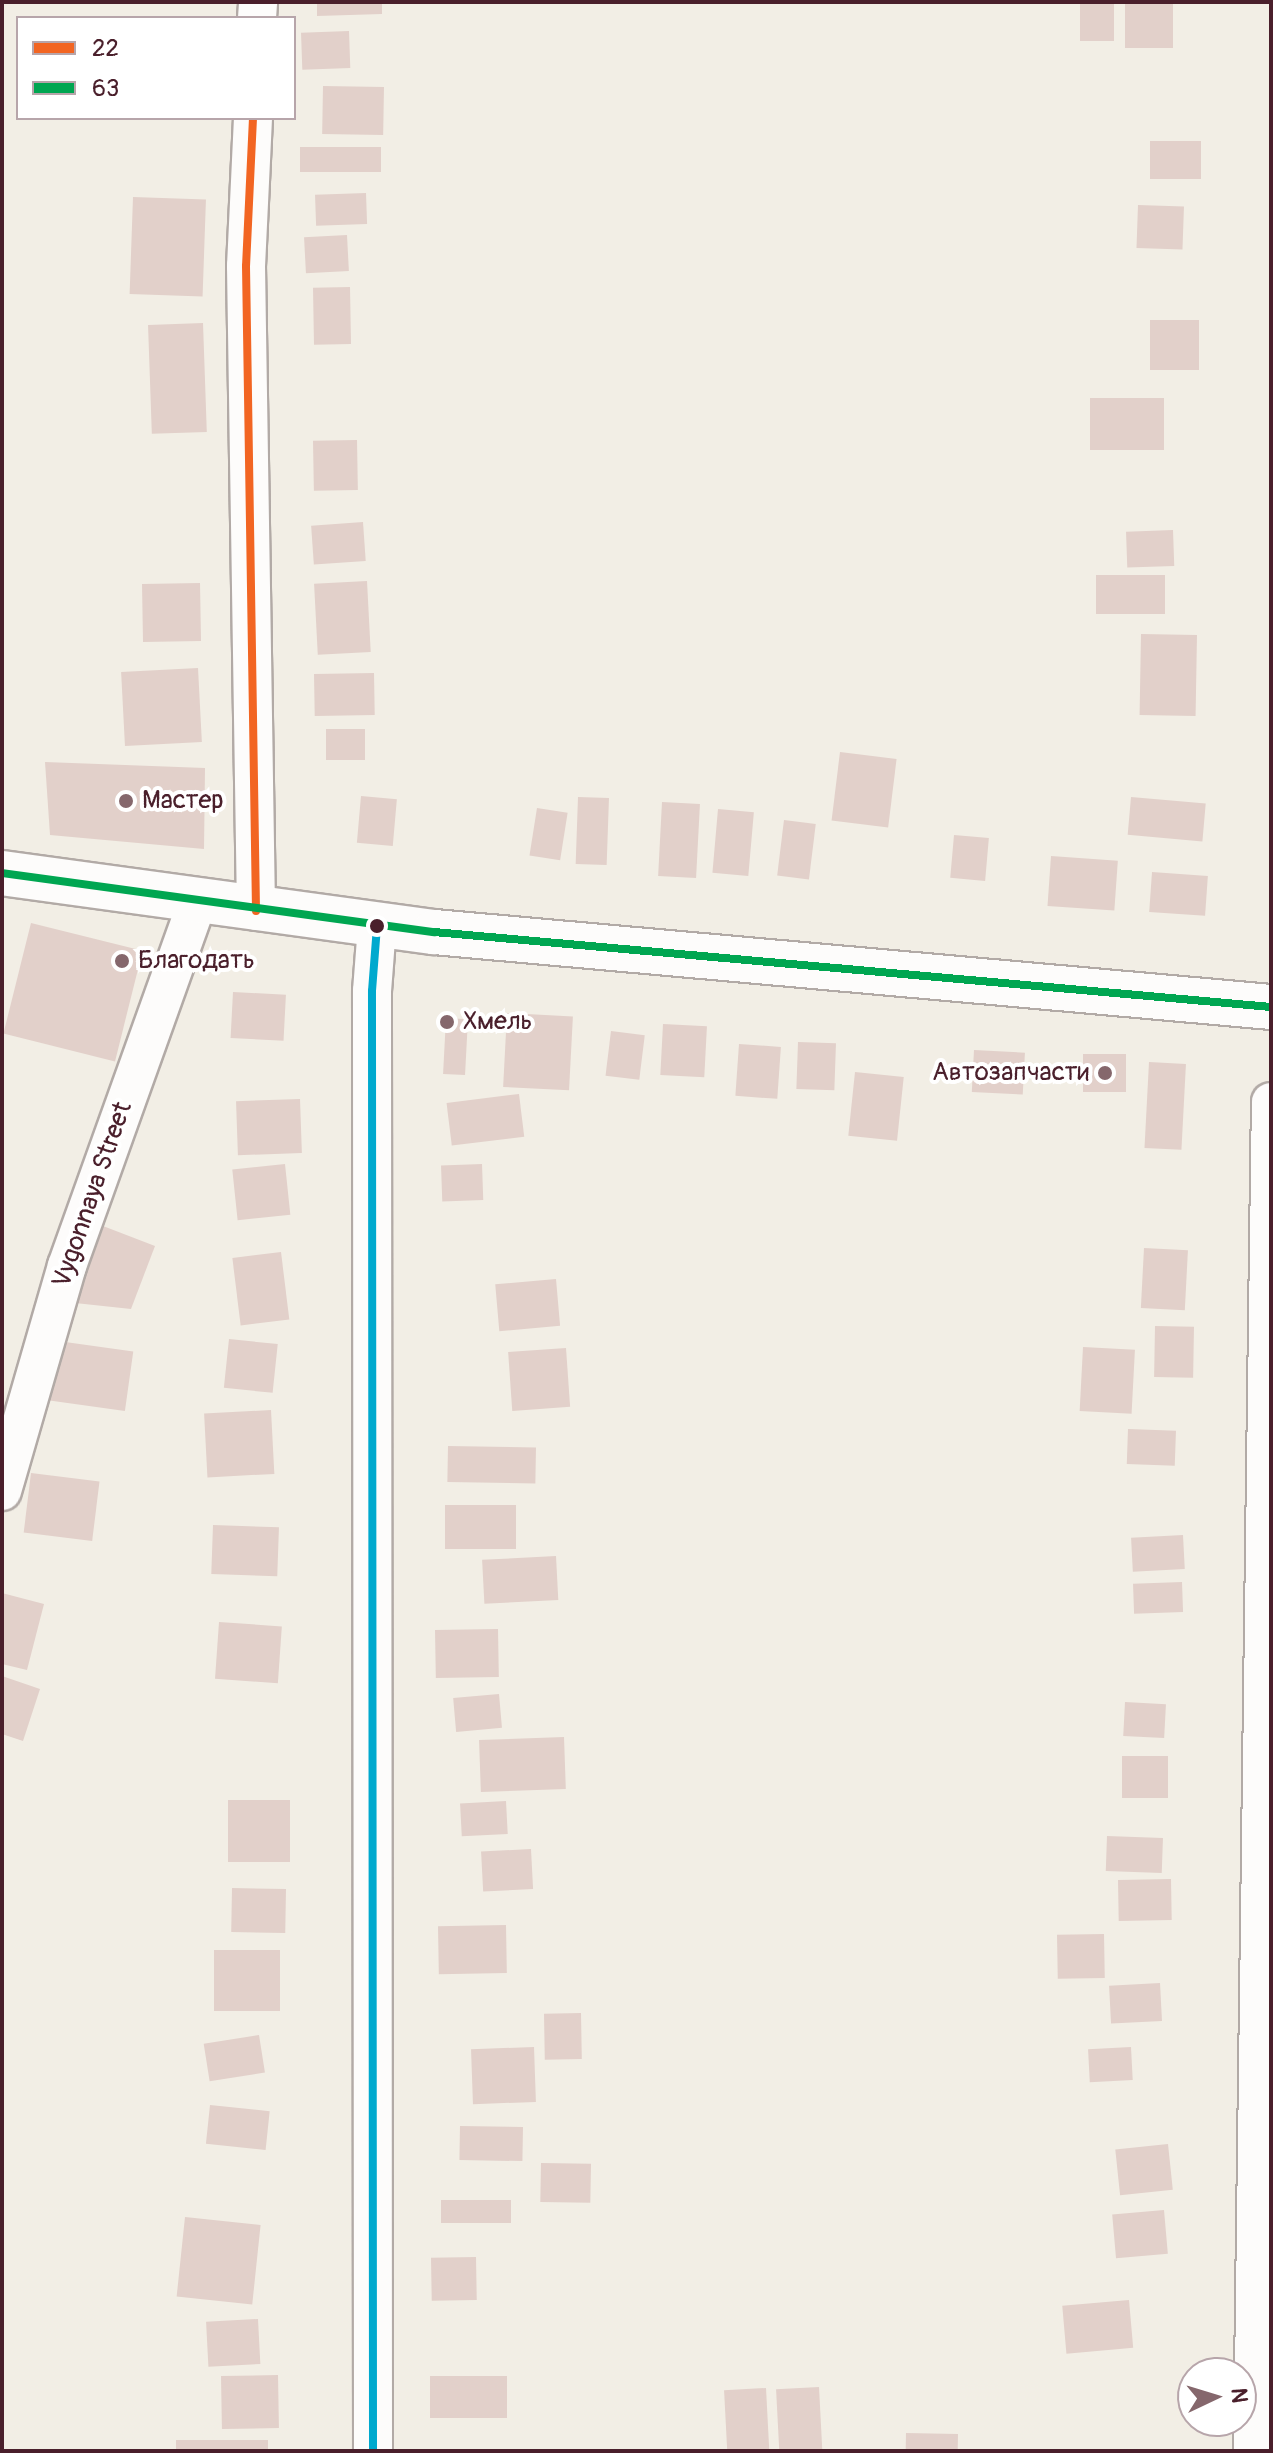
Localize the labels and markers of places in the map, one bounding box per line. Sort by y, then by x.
place label: Мастер [142,785,224,817]
marker: Мастер [117,792,135,810]
unlabelled marker [369,918,385,934]
place label: Благодать [138,945,255,977]
marker: Благодать [113,952,131,970]
place label: Хмель [463,1006,533,1038]
marker: Хмель [438,1013,456,1031]
place label: Автозапчасти [932,1057,1089,1089]
marker: Автозапчасти [1096,1064,1114,1082]

